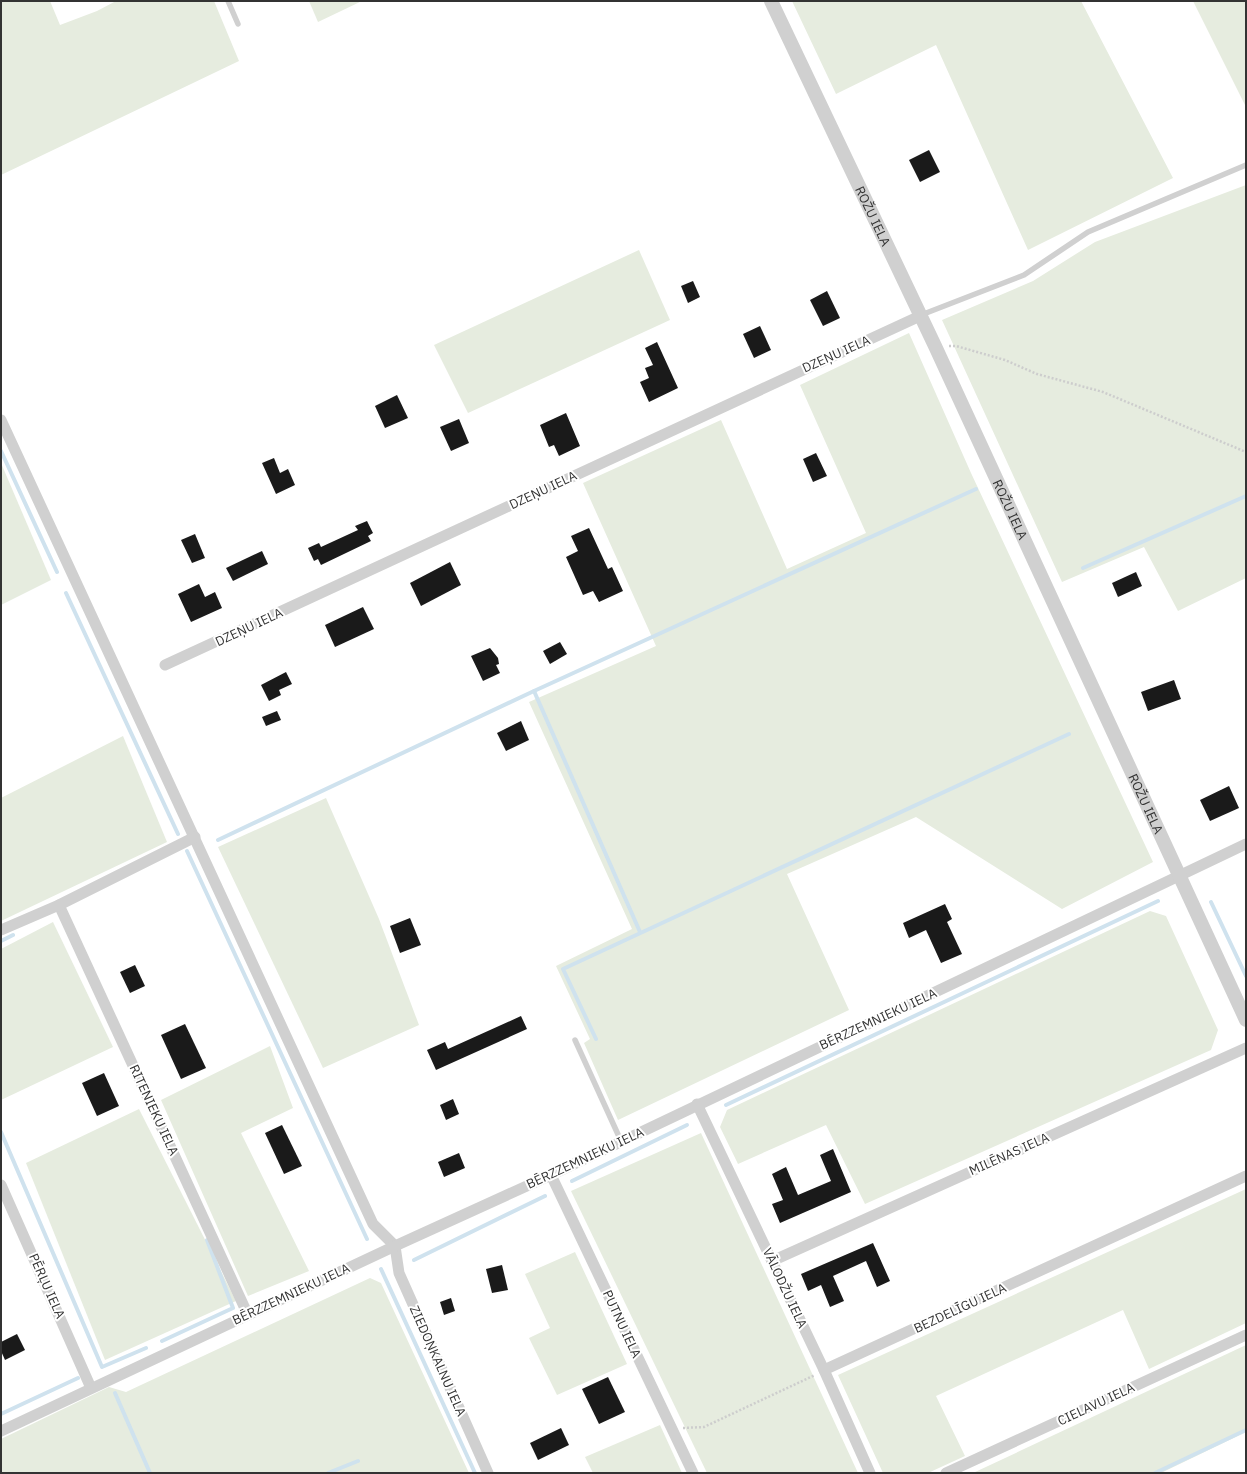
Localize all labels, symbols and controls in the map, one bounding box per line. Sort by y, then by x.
street label: ROŽU IELA [852,183,895,249]
street label: DZEŅU IELA [799,331,873,377]
street label: DZEŅU IELA [507,467,580,513]
street label: ROŽU IELA [989,477,1032,543]
street label: DZEŅU IELA [213,604,286,650]
street label: ROŽU IELA [1125,771,1168,837]
street label: BĒRZZEMNIEKU IELA [817,984,940,1054]
street label: RITENIEKU IELA [125,1062,183,1159]
street label: BĒRZZEMNIEKU IELA [524,1123,647,1193]
street label: MILĒNAS IELA [966,1129,1052,1179]
street label: VĀLODŽU IELA [759,1245,811,1332]
street label: PĒRĻU IELA [25,1251,69,1322]
street label: BĒRZZEMNIEKU IELA [230,1259,353,1329]
street label: BEZDELĪGU IELA [911,1279,1010,1337]
street label: PUTNU IELA [599,1287,645,1361]
street label: ZIEDOŅKALNU IELA [406,1303,470,1420]
street label: CIELAVU IELA [1055,1378,1138,1429]

